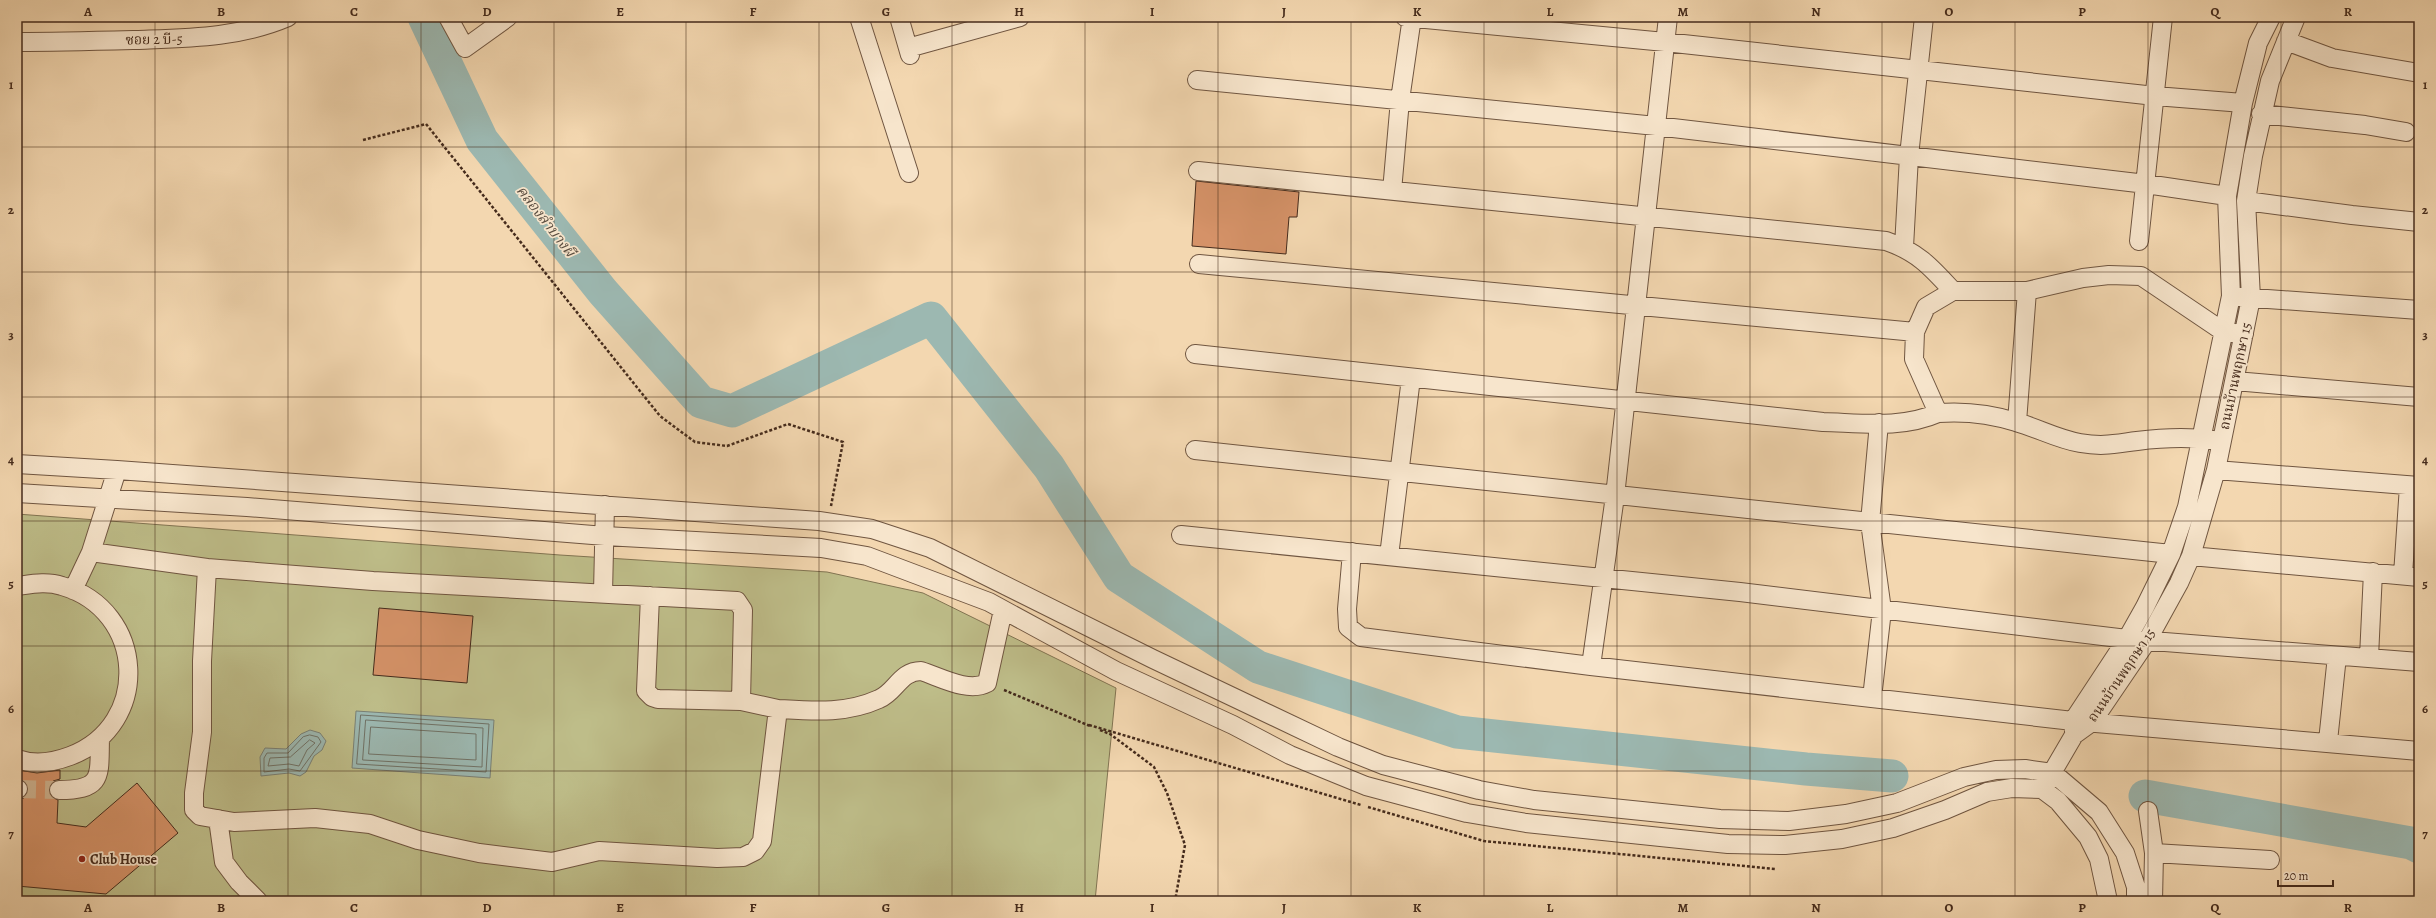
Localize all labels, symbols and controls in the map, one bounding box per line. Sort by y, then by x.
text: A [83,3,93,20]
text: B [217,3,225,20]
text: C [350,3,358,20]
text: D [482,3,492,20]
text: E [616,3,624,20]
text: F [750,3,757,20]
text: G [882,3,890,20]
text: H [1014,3,1024,20]
text: I [1150,3,1155,20]
text: J [1282,3,1286,20]
text: K [1413,3,1422,20]
text: L [1547,3,1554,20]
text: M [1678,3,1689,20]
text: N [1811,3,1821,20]
text: O [1945,3,1954,20]
text: P [2078,3,2086,20]
text: Q [2211,3,2222,20]
text: R [2344,3,2353,20]
street label: ซอย 2 บี-5 [125,30,183,49]
text: 1 [9,76,14,93]
text: 1 [2423,76,2428,93]
water label: คลองลำบางผี [512,181,581,262]
text: 2 [8,201,15,218]
text: 2 [2422,201,2429,218]
street label: ถนนบ้านพฤกษา 15 [2215,321,2256,432]
text: 3 [8,326,14,343]
text: 3 [2422,326,2428,343]
text: 4 [8,451,14,468]
text: 4 [2422,451,2428,468]
text: 5 [8,575,14,592]
text: 5 [2422,575,2428,592]
street label: ถนนบ้านพฤกษา 15 [2083,625,2160,726]
text: 6 [8,700,14,717]
text: 6 [2422,700,2428,717]
text: 7 [8,825,14,842]
text: 7 [2422,825,2428,842]
place label: Club House [90,850,157,869]
marker: Club House [77,854,87,864]
scale bar [2278,862,2333,888]
text: 20 m [2284,868,2308,884]
text: A [83,899,93,916]
text: B [217,899,225,916]
text: C [350,899,358,916]
text: D [482,899,492,916]
text: E [616,899,624,916]
text: F [750,899,757,916]
text: G [882,899,890,916]
text: H [1014,899,1024,916]
text: I [1150,899,1155,916]
text: J [1282,899,1286,916]
text: K [1413,899,1422,916]
text: L [1547,899,1554,916]
text: M [1678,899,1689,916]
text: N [1811,899,1821,916]
text: O [1945,899,1954,916]
text: P [2078,899,2086,916]
text: Q [2211,899,2222,916]
text: R [2344,899,2353,916]

